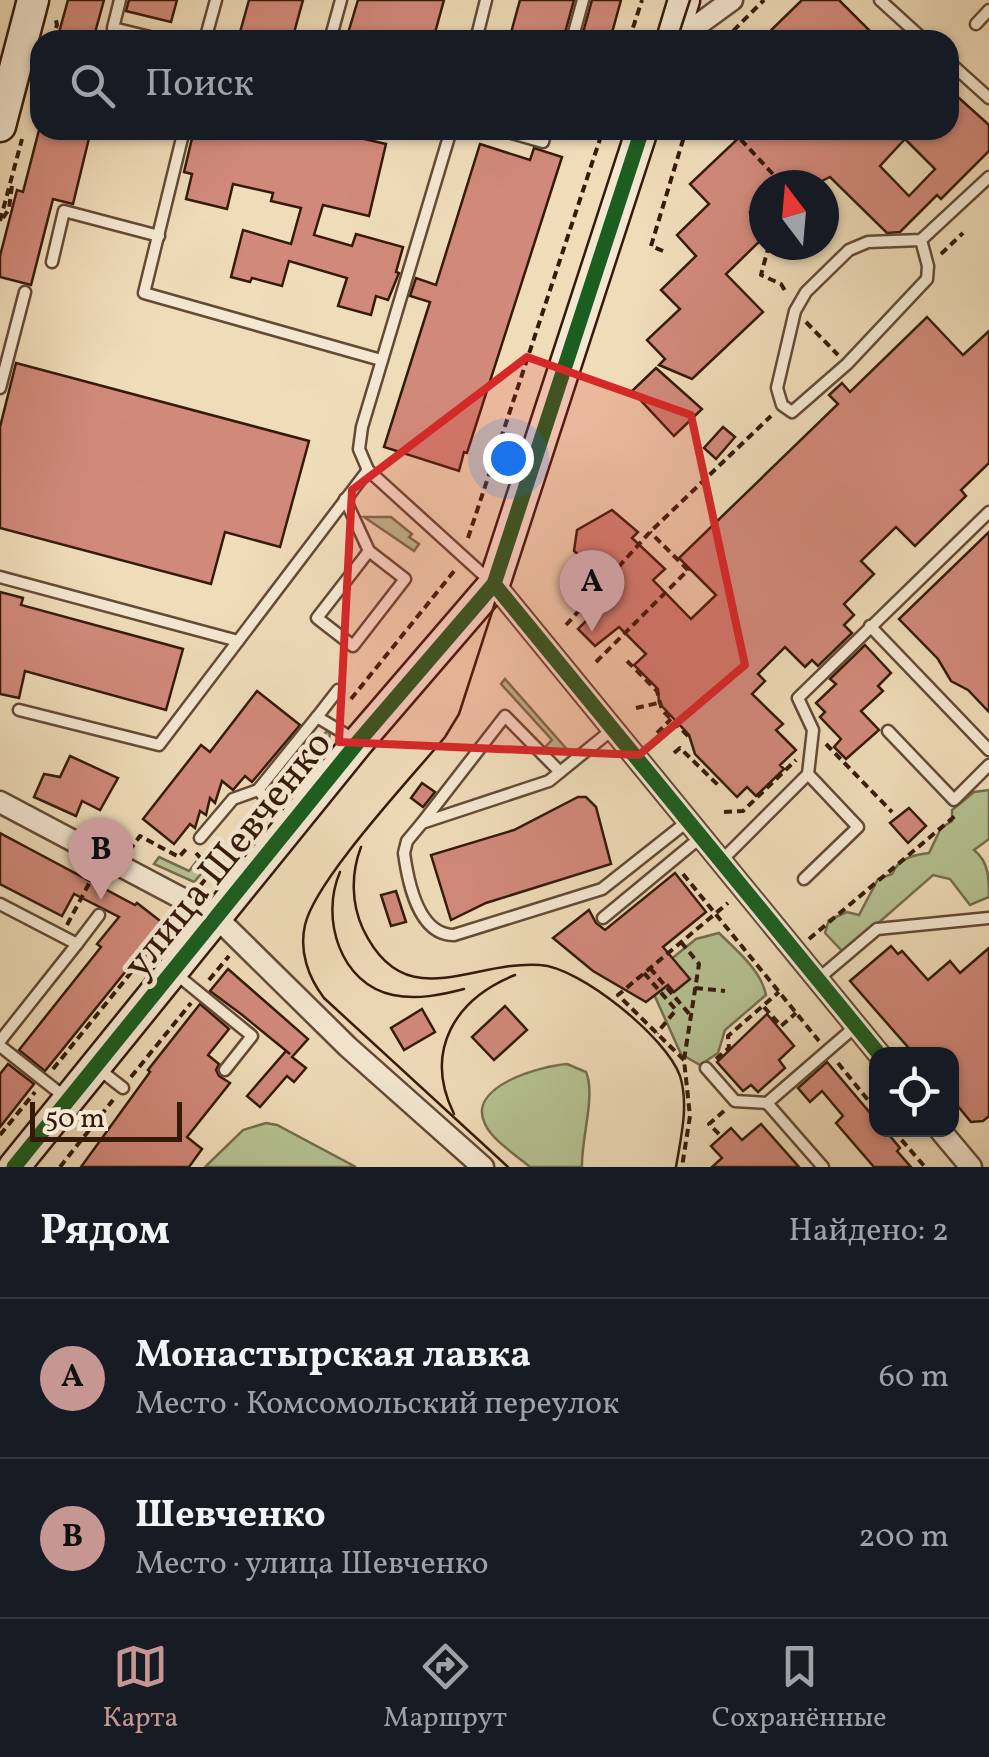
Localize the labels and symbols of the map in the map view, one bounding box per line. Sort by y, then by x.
north arrow [749,170,839,260]
your location [483,433,534,484]
pin: A [560,550,624,632]
street label: улица Шевченко [112,720,347,992]
pin: B [68,818,134,900]
scale bar [30,1097,182,1142]

